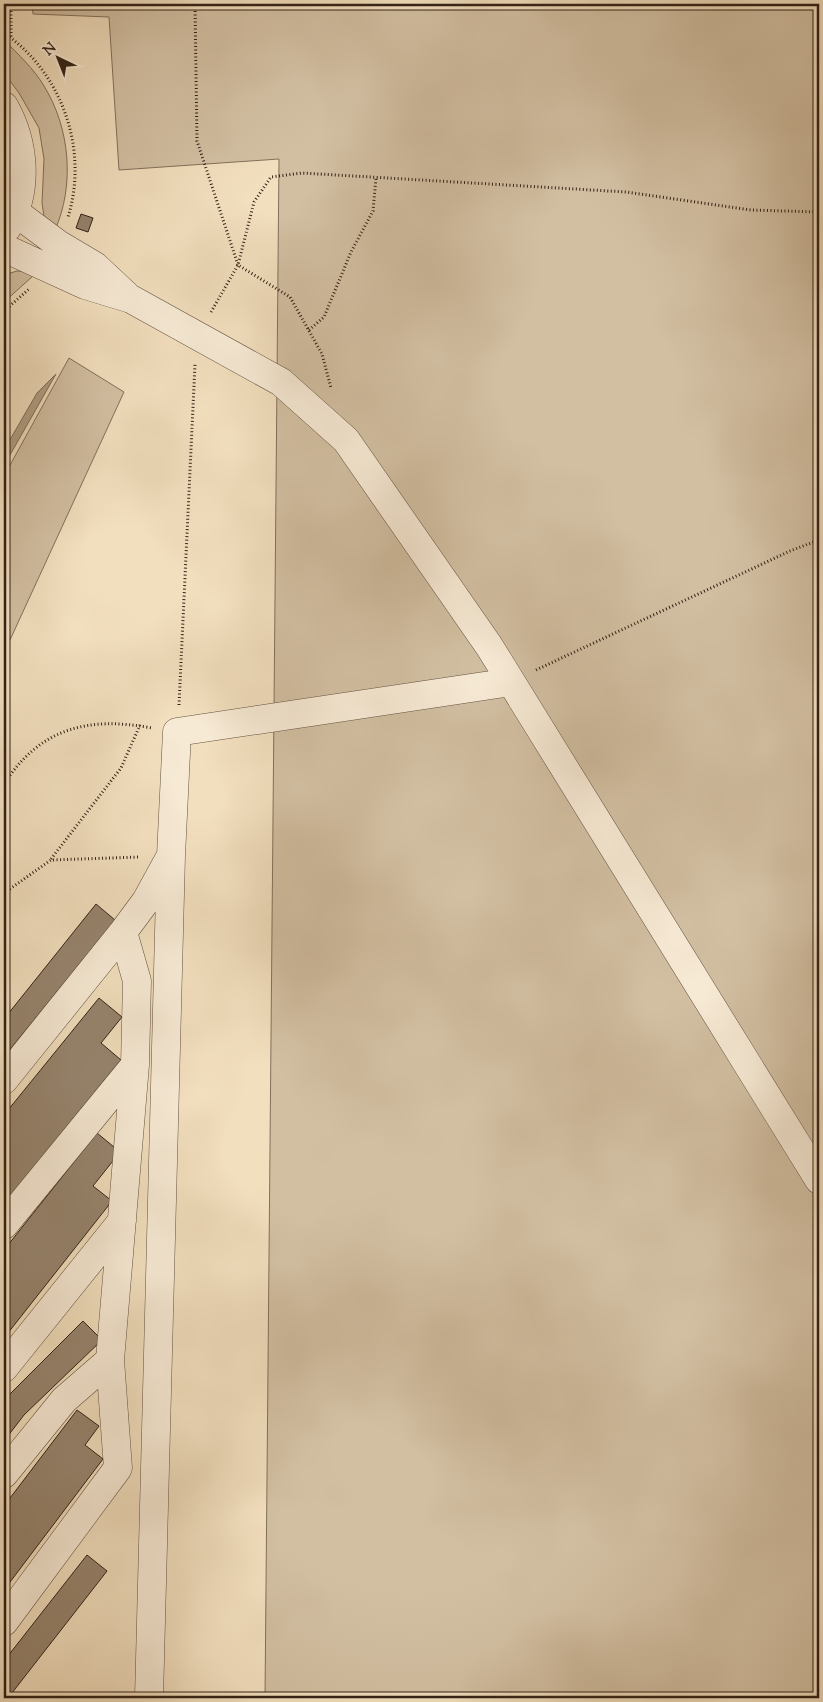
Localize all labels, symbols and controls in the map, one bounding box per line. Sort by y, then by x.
north arrow [32,32,82,82]
text: N [40,39,61,61]

